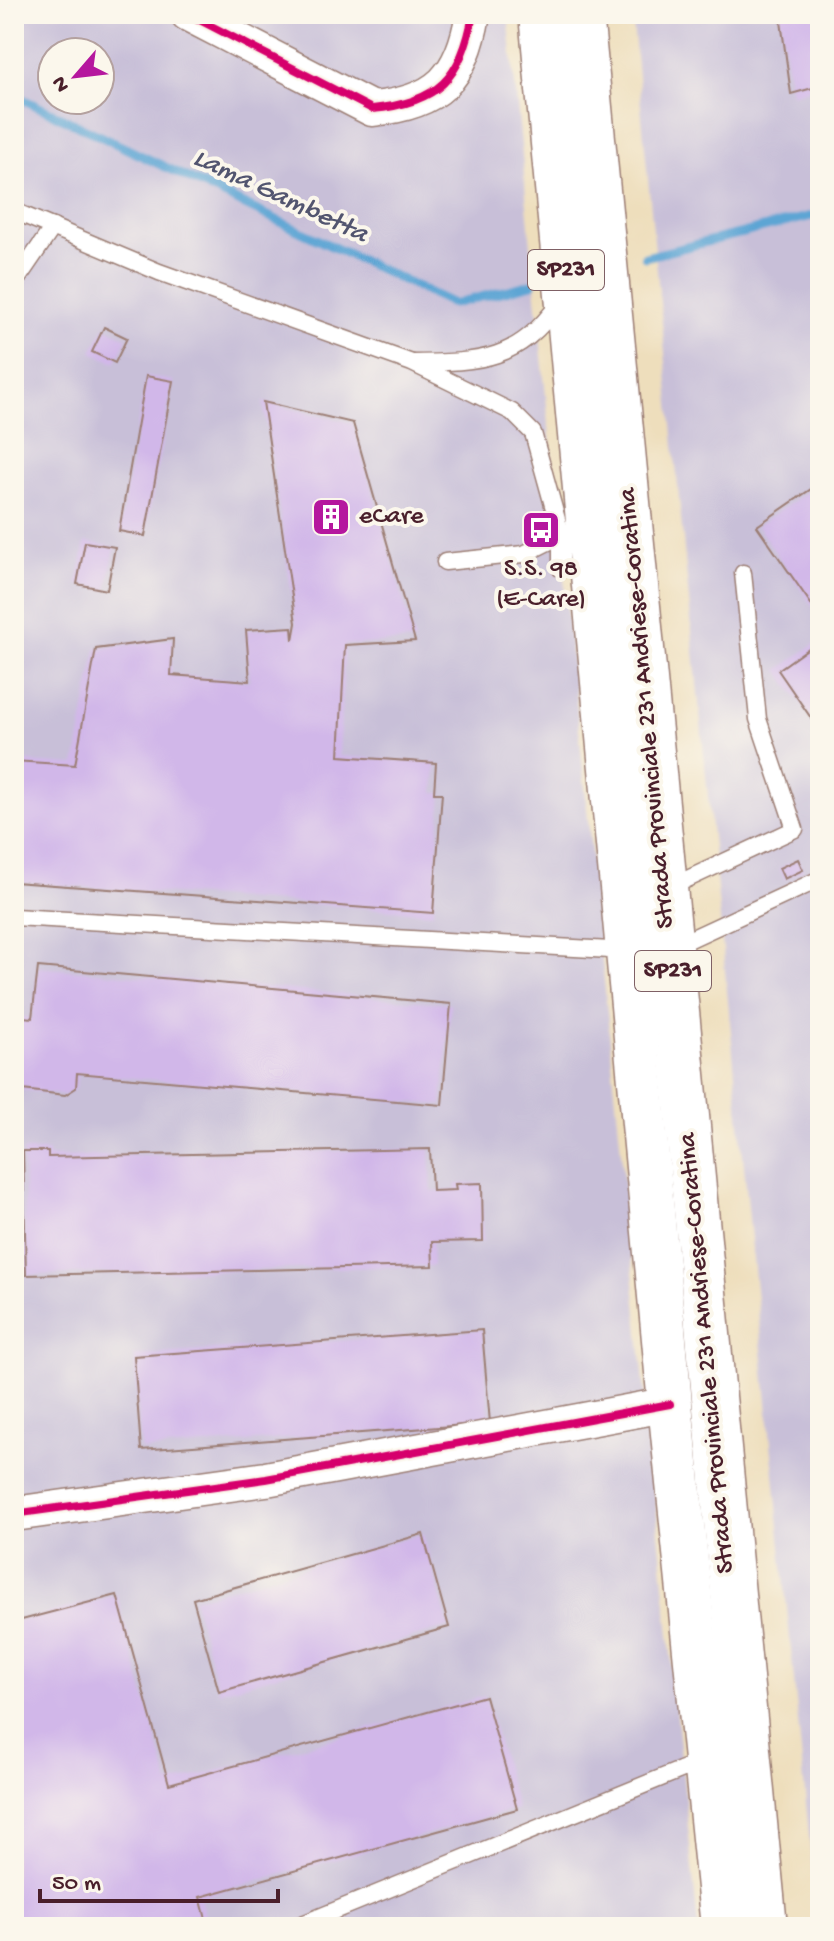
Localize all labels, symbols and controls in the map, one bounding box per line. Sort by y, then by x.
north arrow [36,36,116,116]
text: N [47,71,77,96]
water label: Lama Gambetta [188,142,374,252]
road number: SP231 [528,250,604,290]
street label: Strada Provinciale 231 Andriese-Coratina [613,485,683,930]
building icon: eCare [310,496,352,538]
place label: eCare [359,502,424,533]
bus stop icon: S.S. 98 (E-Care) [520,509,562,551]
place label: S.S. 98 (E-Care) [496,555,586,616]
road number: SP231 [635,951,711,991]
street label: Strada Provinciale 231 Andriese-Coratina [673,1130,743,1575]
scale bar [40,1853,278,1903]
text: 50 m [52,1870,101,1899]

